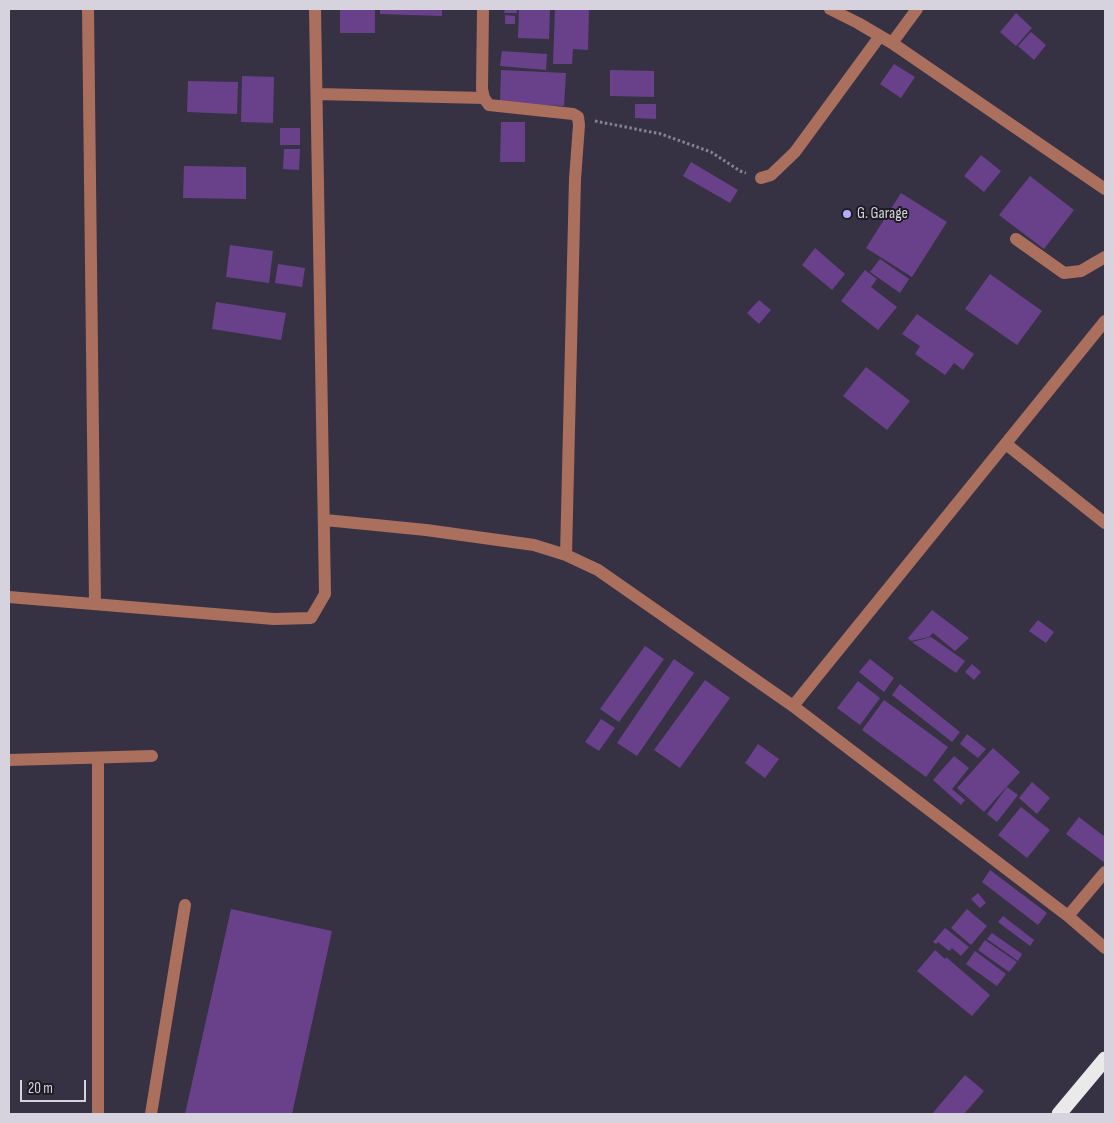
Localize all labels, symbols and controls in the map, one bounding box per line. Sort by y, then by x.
place label: G. Garage [857,204,908,224]
marker: G. Garage [841,208,853,220]
scale bar [22,1070,89,1102]
text: 20 m [28,1079,53,1098]

